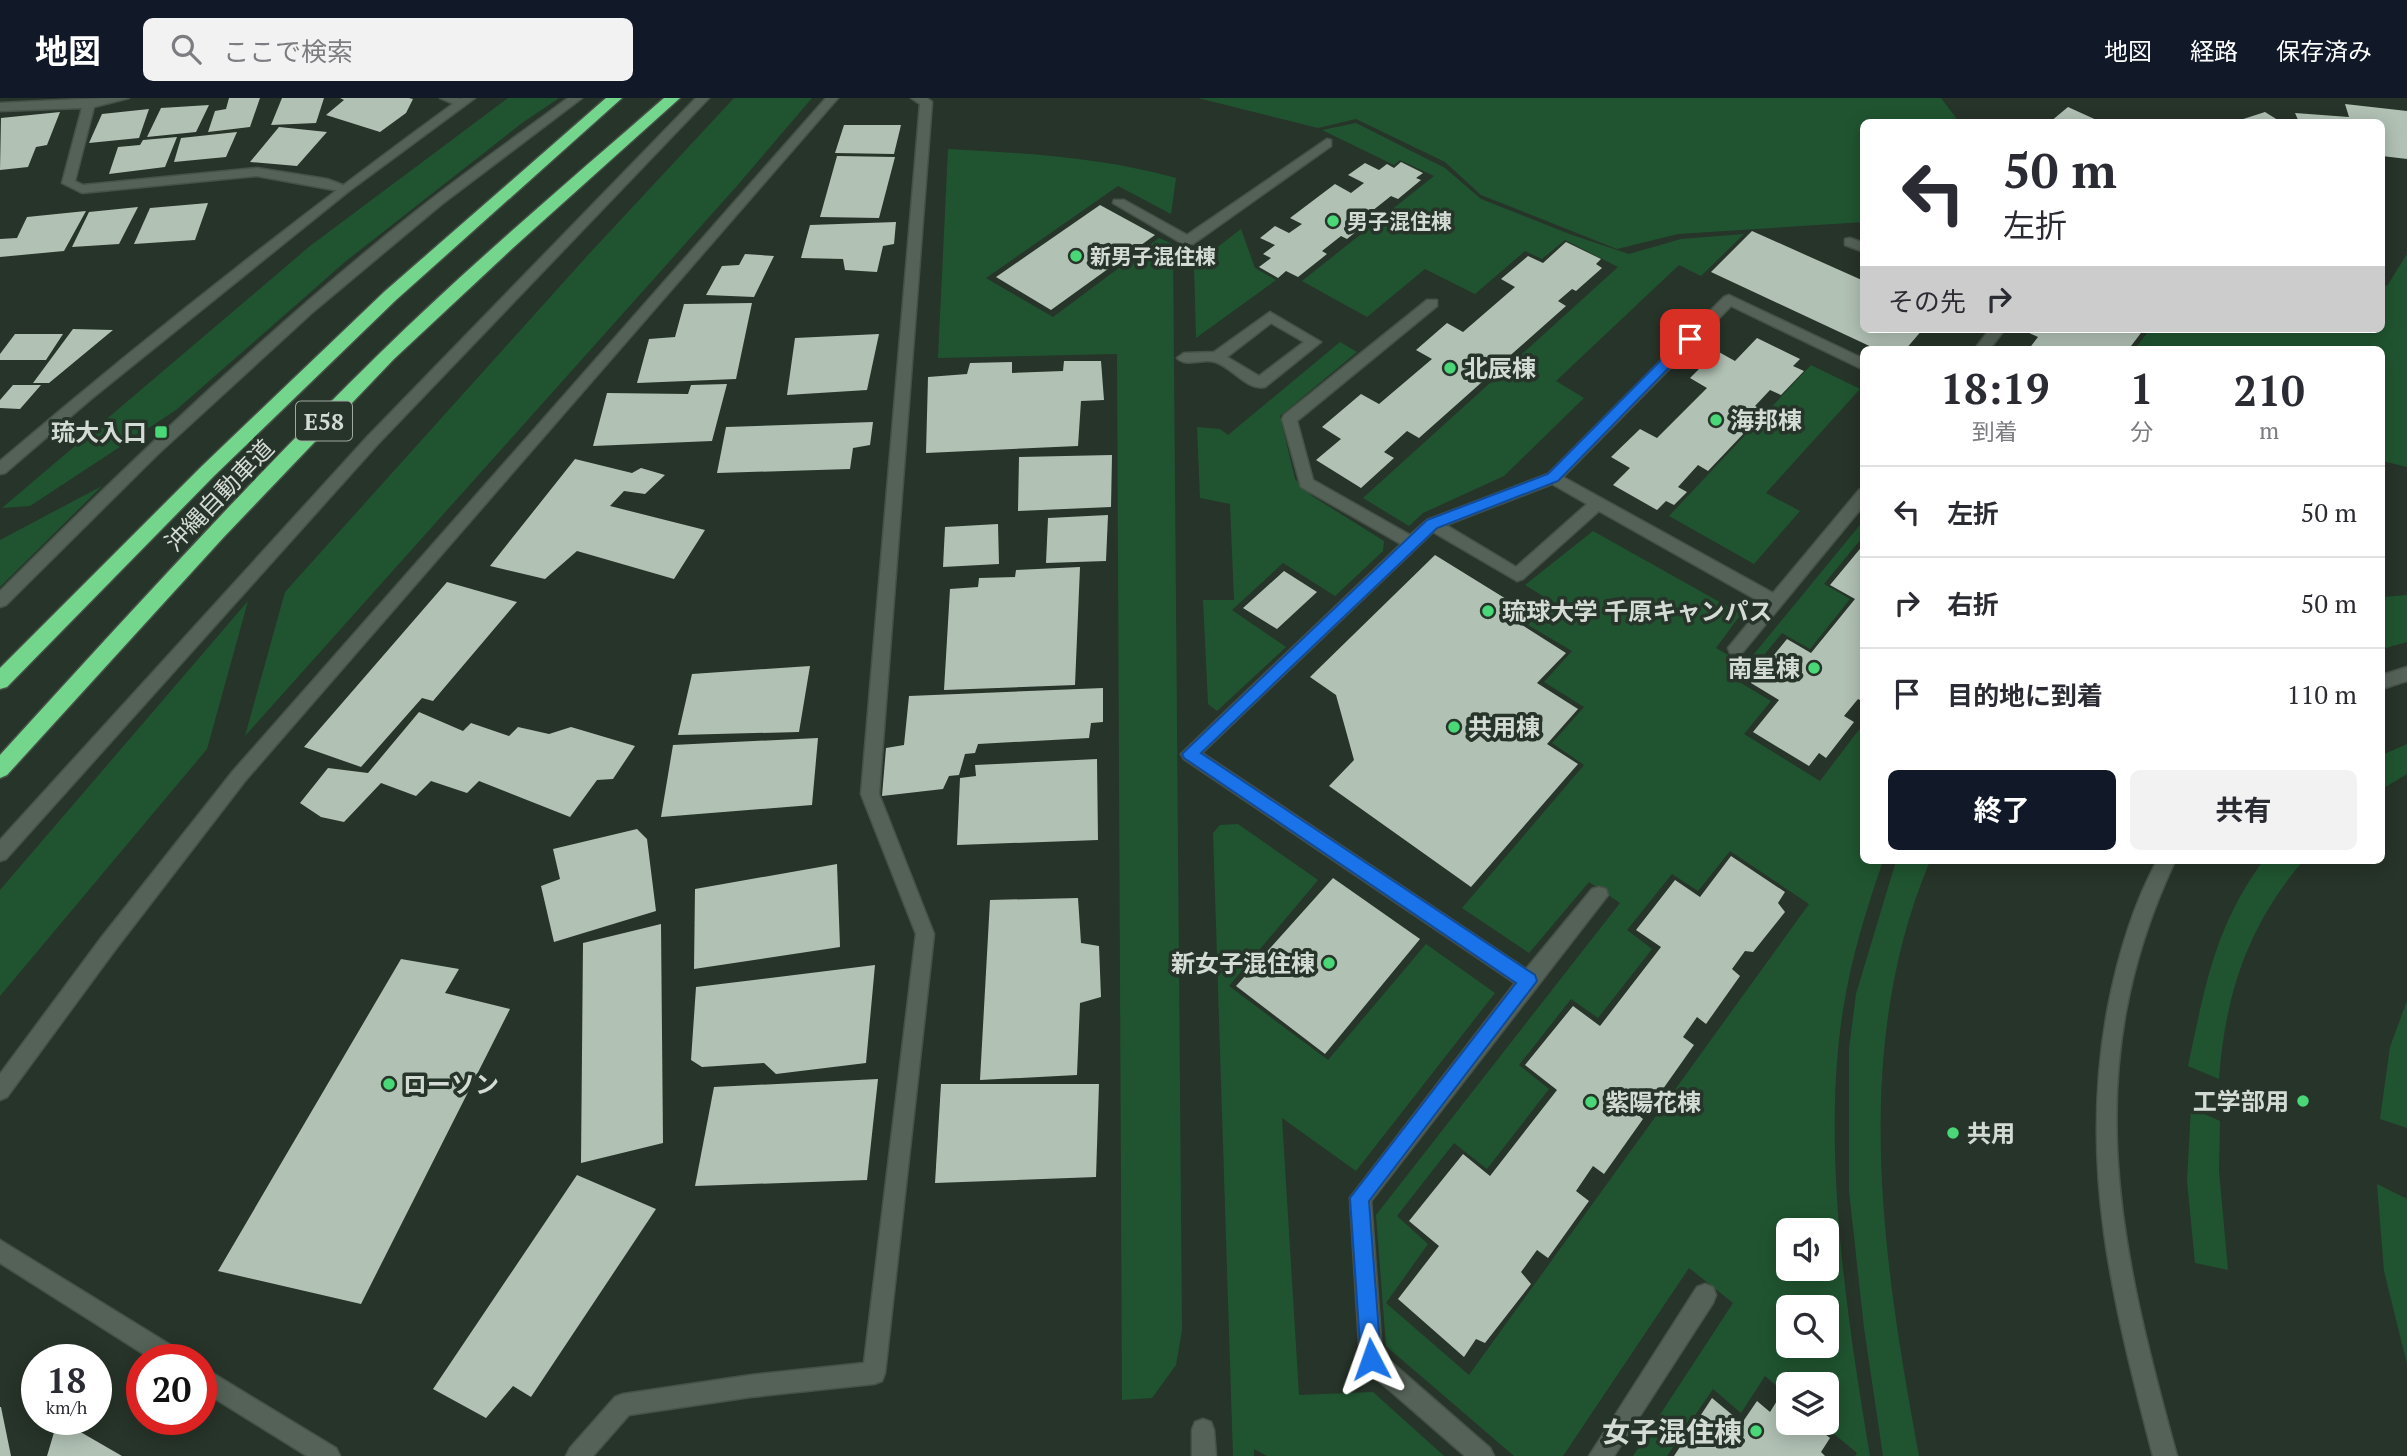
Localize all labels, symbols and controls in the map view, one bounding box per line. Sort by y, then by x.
search box [143,18,633,81]
text: 地図 [35,29,101,72]
icon: search [167,30,205,68]
text: ここで検索 [223,34,353,68]
text: 地図 [2104,35,2152,67]
text: 経路 [2190,35,2238,67]
text: 保存済み [2276,35,2372,67]
text: 50 m [2003,137,2117,202]
icon: left [1888,147,1979,238]
text: 左折 [2003,204,2067,246]
place label: 男子混住棟 [1347,207,1452,235]
marker: 男子混住棟 [1325,213,1341,229]
place label: 新男子混住棟 [1090,242,1216,270]
marker: 新男子混住棟 [1068,248,1084,264]
icon: right [1980,280,2018,318]
text: その先 [1888,284,1966,318]
pin [1660,309,1720,369]
icon: arrive [1671,320,1709,358]
place label: 北辰棟 [1464,352,1536,384]
marker: 北辰棟 [1442,360,1458,376]
text: 18:19 [1940,360,2050,416]
text: 1 [2130,360,2153,416]
text: 210 [2234,362,2305,418]
road number: E58 [296,402,352,440]
place label: 海邦棟 [1730,404,1802,436]
marker: 海邦棟 [1708,412,1724,428]
text: m [2259,415,2279,446]
place label: 琉大入口 [51,416,147,448]
text: 到着 [1972,416,2018,447]
text: 分 [2130,416,2153,447]
marker: 琉大入口 [153,424,169,440]
street label: 沖縄自動車道 [157,432,281,558]
icon: left [1888,493,1926,531]
text: 50 m [2301,495,2357,529]
text: 左折 [1947,496,1999,530]
icon: right [1888,584,1926,622]
text: 50 m [2301,586,2357,620]
text: 右折 [1947,587,1999,621]
place label: 琉球大学 千原キャンパス [1502,595,1772,627]
marker: 琉球大学 千原キャンパス [1480,603,1496,619]
place label: 南星棟 [1728,652,1800,684]
marker: 南星棟 [1806,660,1822,676]
icon: arrive [1888,675,1926,713]
text: 110 m [2287,677,2357,711]
text: 目的地に到着 [1947,678,2103,712]
place label: 共用棟 [1468,711,1540,743]
marker: 共用棟 [1446,719,1462,735]
button: 終了 [1888,770,2116,850]
button: 共有 [2130,770,2357,850]
place label: 新女子混住棟 [1171,947,1315,979]
marker: 新女子混住棟 [1321,955,1337,971]
place label: ローソン [403,1068,499,1100]
marker: ローソン [381,1076,397,1092]
place label: 工学部用 [2193,1085,2289,1117]
place label: 紫陽花棟 [1605,1086,1701,1118]
marker: 工学部用 [2295,1093,2311,1109]
marker: 紫陽花棟 [1583,1094,1599,1110]
place label: 共用 [1967,1117,2015,1149]
marker: 共用 [1945,1125,1961,1141]
map controls [1776,1218,1839,1435]
button: sound [1776,1218,1839,1281]
button: search [1776,1295,1839,1358]
position arrow [1334,1322,1408,1396]
speed limit sign: 20 [126,1344,217,1435]
text: 18 [47,1357,86,1403]
button: layers [1776,1372,1839,1435]
text: km/h [46,1395,87,1419]
place label: 女子混住棟 [1602,1413,1742,1450]
marker: 女子混住棟 [1748,1423,1764,1439]

